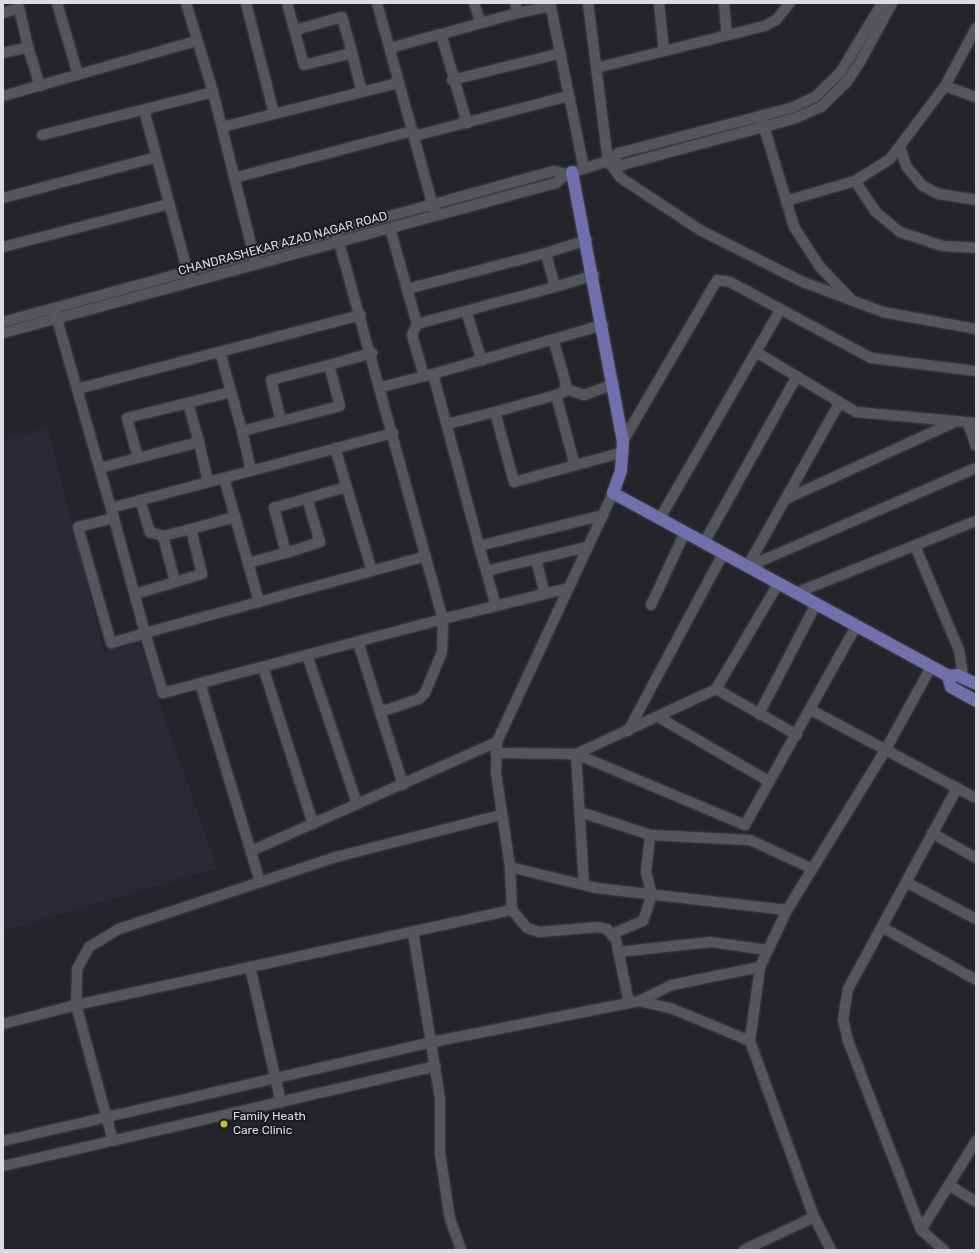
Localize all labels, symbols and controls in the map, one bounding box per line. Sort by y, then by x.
street label: CHANDRASHEKAR AZAD NAGAR ROAD [177,209,389,279]
place label: Family Heath Care Clinic [233,1110,306,1138]
marker: Family Heath Care Clinic [218,1118,230,1130]

